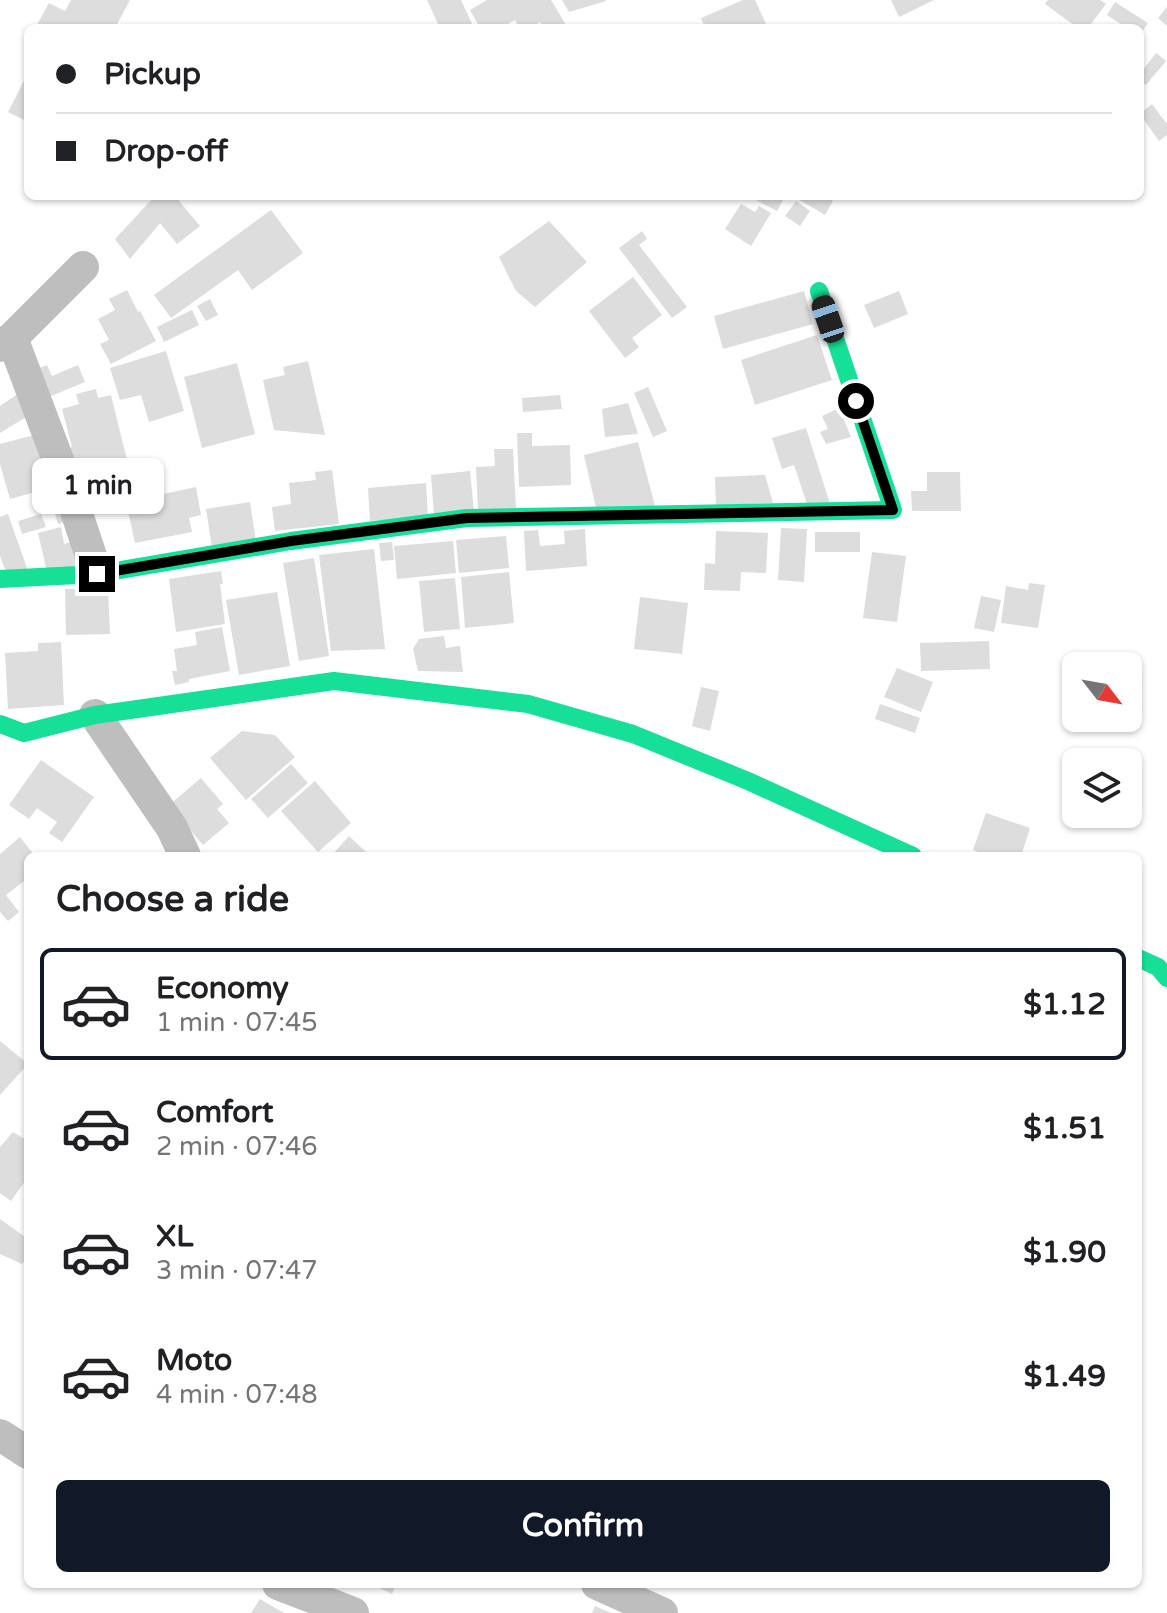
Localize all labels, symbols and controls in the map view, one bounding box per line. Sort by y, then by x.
text: Pickup [104,56,201,93]
text: Drop-off [104,133,228,170]
car [809,292,847,346]
route start [838,383,874,419]
callout: 1 min [31,458,163,514]
text: 1 min [63,470,133,501]
route end [79,556,115,592]
north arrow [1062,652,1142,732]
map controls [1062,652,1142,828]
button: layers [1062,748,1142,828]
text: Choose a ride [56,878,289,921]
icon: car [60,968,132,1040]
text: Economy [156,970,289,1007]
text: $1.12 [1023,986,1106,1023]
text: 1 min · 07:45 [156,1007,318,1038]
icon: car [60,1092,132,1164]
text: Comfort [156,1094,274,1131]
text: $1.51 [1023,1110,1106,1147]
text: 2 min · 07:46 [156,1131,318,1162]
icon: car [60,1216,132,1288]
text: XL [156,1218,193,1255]
text: $1.90 [1023,1234,1106,1271]
text: 3 min · 07:47 [156,1255,318,1286]
icon: car [60,1340,132,1412]
text: Moto [156,1342,232,1379]
text: $1.49 [1024,1358,1106,1395]
text: 4 min · 07:48 [156,1379,318,1410]
button: Confirm [56,1480,1110,1572]

